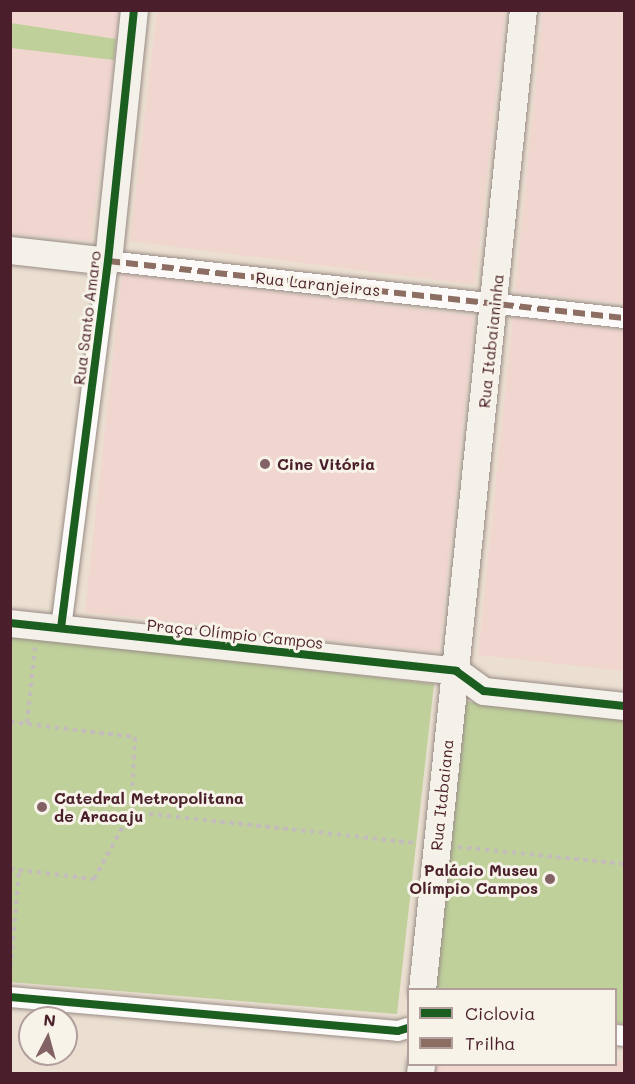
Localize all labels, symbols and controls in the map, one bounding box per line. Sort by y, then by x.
street label: Rua Santo Amaro [69,250,105,386]
street label: Rua Laranjeiras [255,268,381,300]
street label: Rua Itabaianinha [474,273,508,409]
place label: Cine Vitória [277,454,375,474]
marker: Cine Vitória [258,457,272,471]
street label: Praça Olímpio Campos [146,615,324,653]
street label: Rua Itabaiana [427,738,457,852]
place label: Catedral Metropolitana de Aracaju [54,788,244,826]
marker: Catedral Metropolitana de Aracaju [35,800,49,814]
place label: Palácio Museu Olímpio Campos [409,860,538,898]
marker: Palácio Museu Olímpio Campos [543,872,557,886]
legend [407,988,617,1066]
text: Ciclovia [465,1001,535,1025]
north arrow [18,1006,78,1066]
text: N [43,1009,57,1031]
text: Trilha [465,1031,515,1055]

